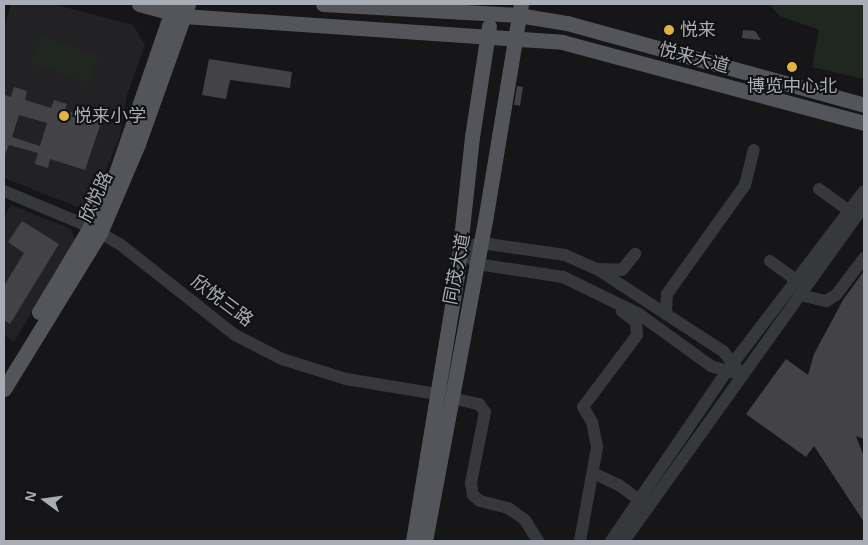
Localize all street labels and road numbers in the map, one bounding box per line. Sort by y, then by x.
street label: 悦来大道 [656,38,732,78]
street label: 欣悦路 [75,168,117,226]
street label: 同茂大道 [440,232,474,306]
street label: 欣悦三路 [187,271,257,331]

